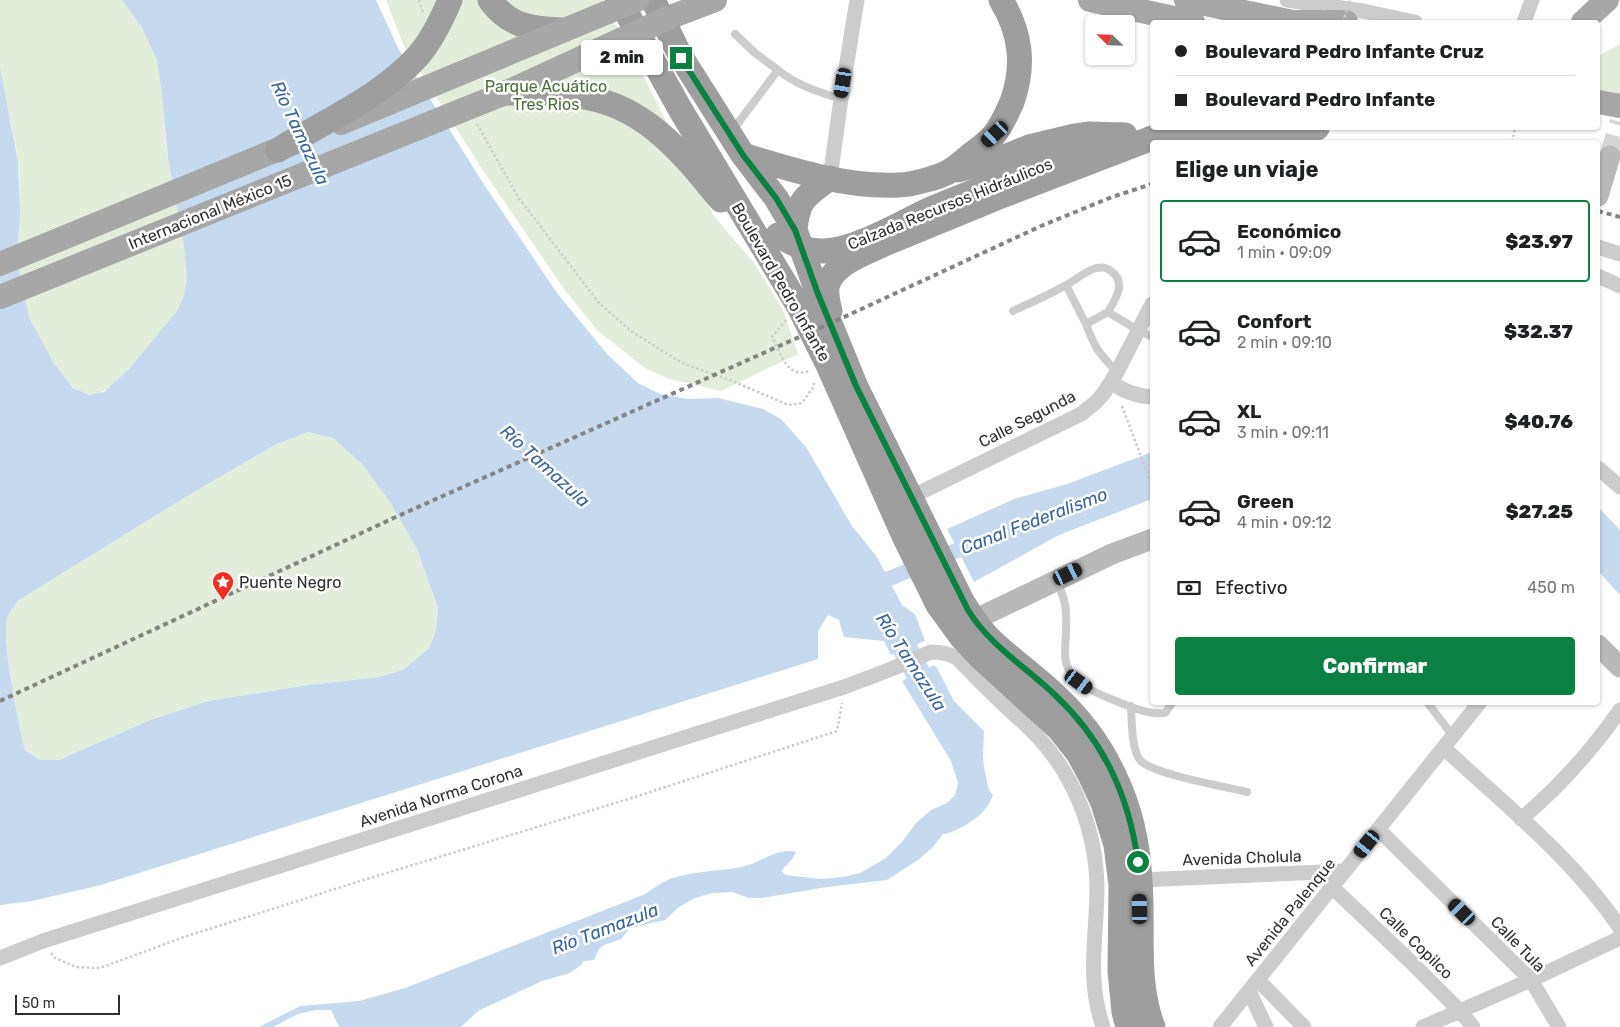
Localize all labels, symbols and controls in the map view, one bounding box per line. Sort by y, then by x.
north arrow [1085,15,1135,65]
map controls [1085,15,1135,65]
callout: 2 min [581,40,664,76]
text: Boulevard Pedro Infante Cruz [1205,40,1484,63]
route end [670,47,692,69]
text: 2 min [600,48,644,67]
car [833,67,852,99]
water label: Río Tamazula [266,77,334,189]
park label: Parque Acuático Tres Rios [485,77,607,114]
text: Boulevard Pedro Infante [1205,88,1435,111]
car [978,118,1011,150]
street label: Calzada Recursos Hidráulicos [845,154,1055,254]
text: Elige un viaje [1175,156,1319,183]
street label: Internacional México 15 [126,171,294,253]
street label: Boulevard Pedro Infante [728,199,834,365]
icon: car [1177,219,1222,264]
text: Económico [1237,220,1341,243]
text: $23.97 [1505,230,1573,253]
text: 1 min · 09:09 [1237,243,1332,262]
icon: car [1177,309,1222,354]
text: Confort [1237,310,1311,333]
text: $32.37 [1504,320,1573,343]
text: 2 min · 09:10 [1237,333,1332,352]
street label: Calle Segunda [975,386,1079,452]
icon: car [1177,399,1222,444]
text: XL [1237,400,1261,423]
text: $40.76 [1504,410,1573,433]
water label: Río Tamazula [496,420,595,512]
text: 3 min · 09:11 [1237,423,1329,442]
water label: Canal Federalismo [957,483,1111,559]
icon: car [1177,489,1222,534]
text: Green [1237,490,1294,513]
text: $27.25 [1505,500,1573,523]
text: 4 min · 09:12 [1237,513,1332,532]
car [1051,561,1084,587]
place icon: Puente Negro [211,570,235,601]
place label: Puente Negro [239,573,341,592]
icon: cash [1175,574,1203,602]
text: Efectivo [1215,576,1288,599]
text: 450 m [1527,578,1575,597]
water label: Río Tamazula [871,609,951,716]
button: Confirmar [1175,637,1575,695]
car [1062,667,1095,697]
street label: Avenida Norma Corona [357,761,525,831]
car [1351,828,1382,860]
street label: Avenida Cholula [1182,846,1302,870]
route start [1127,851,1149,873]
street label: Avenida Palenque [1241,854,1339,970]
car [1132,894,1147,924]
car [1446,896,1477,928]
water label: Río Tamazula [548,898,662,959]
street label: Calle Copilco [1375,903,1457,983]
street label: Calle Tula [1487,912,1549,976]
scale bar [15,992,120,1015]
text: 50 m [22,995,55,1012]

